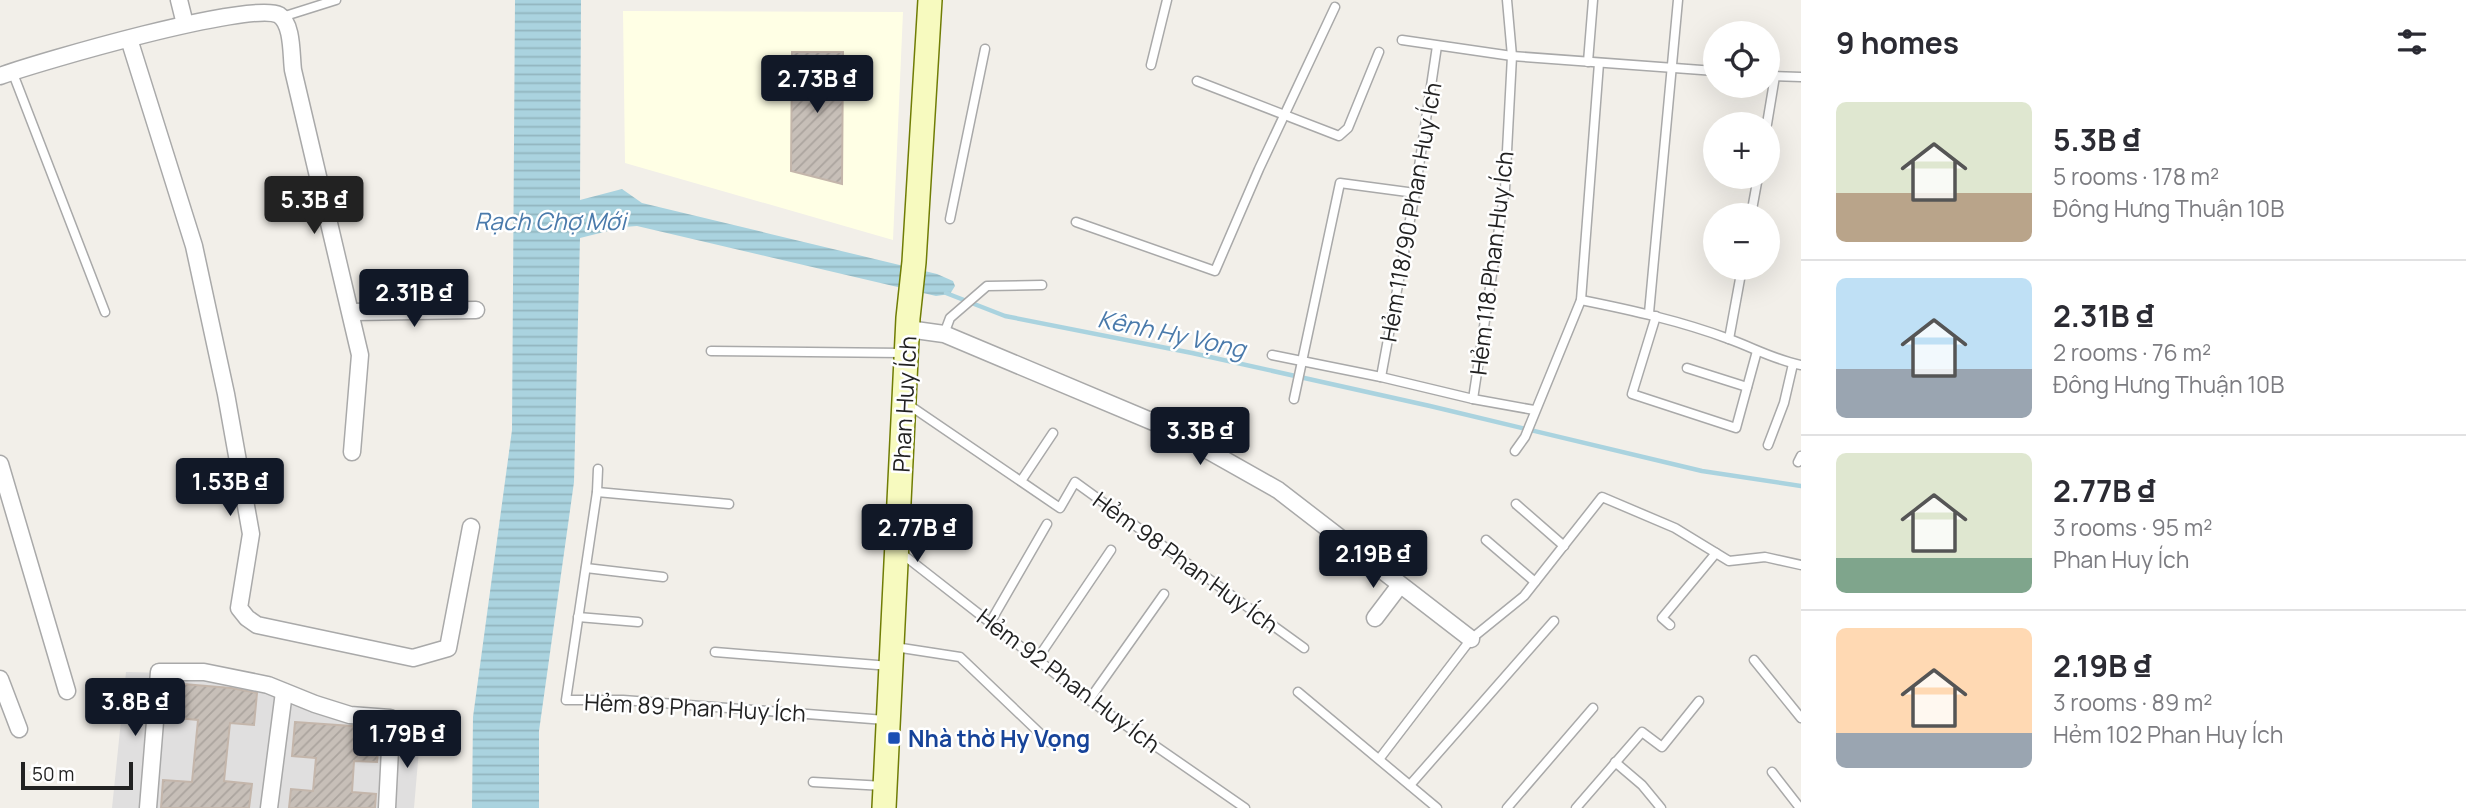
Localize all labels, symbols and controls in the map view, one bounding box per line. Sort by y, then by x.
map controls [1703,21,1780,280]
button: locate [1703,21,1780,98]
text: 9 homes [1836,22,1959,63]
icon: filters [2393,23,2431,61]
pin: 2.73B ₫ [752,55,882,115]
text: 2.73B ₫ [777,62,857,94]
street label: Hẻm 118/90 Phan Huy Ích [1371,80,1449,344]
button: + [1703,112,1780,189]
text: 5.3B ₫ [2053,119,2141,160]
icon: home [1892,130,1976,214]
street label: Hẻm 118 Phan Huy Ích [1461,149,1521,377]
text: 5 rooms · 178 m² [2053,160,2219,192]
pin: 5.3B ₫ [257,176,371,236]
text: 5.3B ₫ [280,183,348,215]
text: Đông Hưng Thuận 10B [2053,192,2284,224]
button: − [1703,203,1780,280]
water label: Rạch Chợ Mới [474,204,629,237]
pin: 2.31B ₫ [349,270,479,329]
text: 2.31B ₫ [375,276,453,308]
text: 2.31B ₫ [2053,295,2154,336]
water label: Kênh Hy Vọng [1095,301,1251,365]
icon: home [1892,306,1976,390]
street label: Phan Huy Ích [884,335,924,473]
text: 2 rooms · 76 m² [2053,336,2211,368]
text: Đông Hưng Thuận 10B [2053,368,2284,400]
pin: 3.3B ₫ [1143,407,1257,467]
text: 3.3B ₫ [1166,414,1234,446]
pin: 1.53B ₫ [165,458,295,518]
text: 1.53B ₫ [192,465,268,497]
text: 2.77B ₫ [2053,470,2156,511]
icon: home [1892,481,1976,565]
street label: Hẻm 98 Phan Huy Ích [1087,484,1285,640]
pin: 2.77B ₫ [852,504,982,564]
text: 2.77B ₫ [878,511,956,543]
text: 3 rooms · 95 m² [2053,511,2212,543]
pin: 2.19B ₫ [1308,530,1438,590]
text: 2.19B ₫ [1335,537,1411,569]
text: Phan Huy Ích [2053,543,2190,575]
street label: Hẻm 92 Phan Huy Ích [971,600,1167,760]
text: 2.19B ₫ [2053,645,2152,686]
icon: home [1892,656,1976,740]
pin: 3.8B ₫ [78,678,192,738]
text: 3.8B ₫ [101,685,169,717]
street label: Hẻm 89 Phan Huy Ích [583,685,807,729]
text: 3 rooms · 89 m² [2053,686,2213,718]
pin: 1.79B ₫ [342,710,472,770]
text: 1.79B ₫ [369,717,445,749]
text: Hẻm 102 Phan Huy Ích [2053,718,2284,750]
place label: Nhà thờ Hy Vọng [908,722,1090,754]
marker: Nhà thờ Hy Vọng [886,730,902,746]
scale bar [21,759,133,791]
text: 50 m [32,761,74,787]

